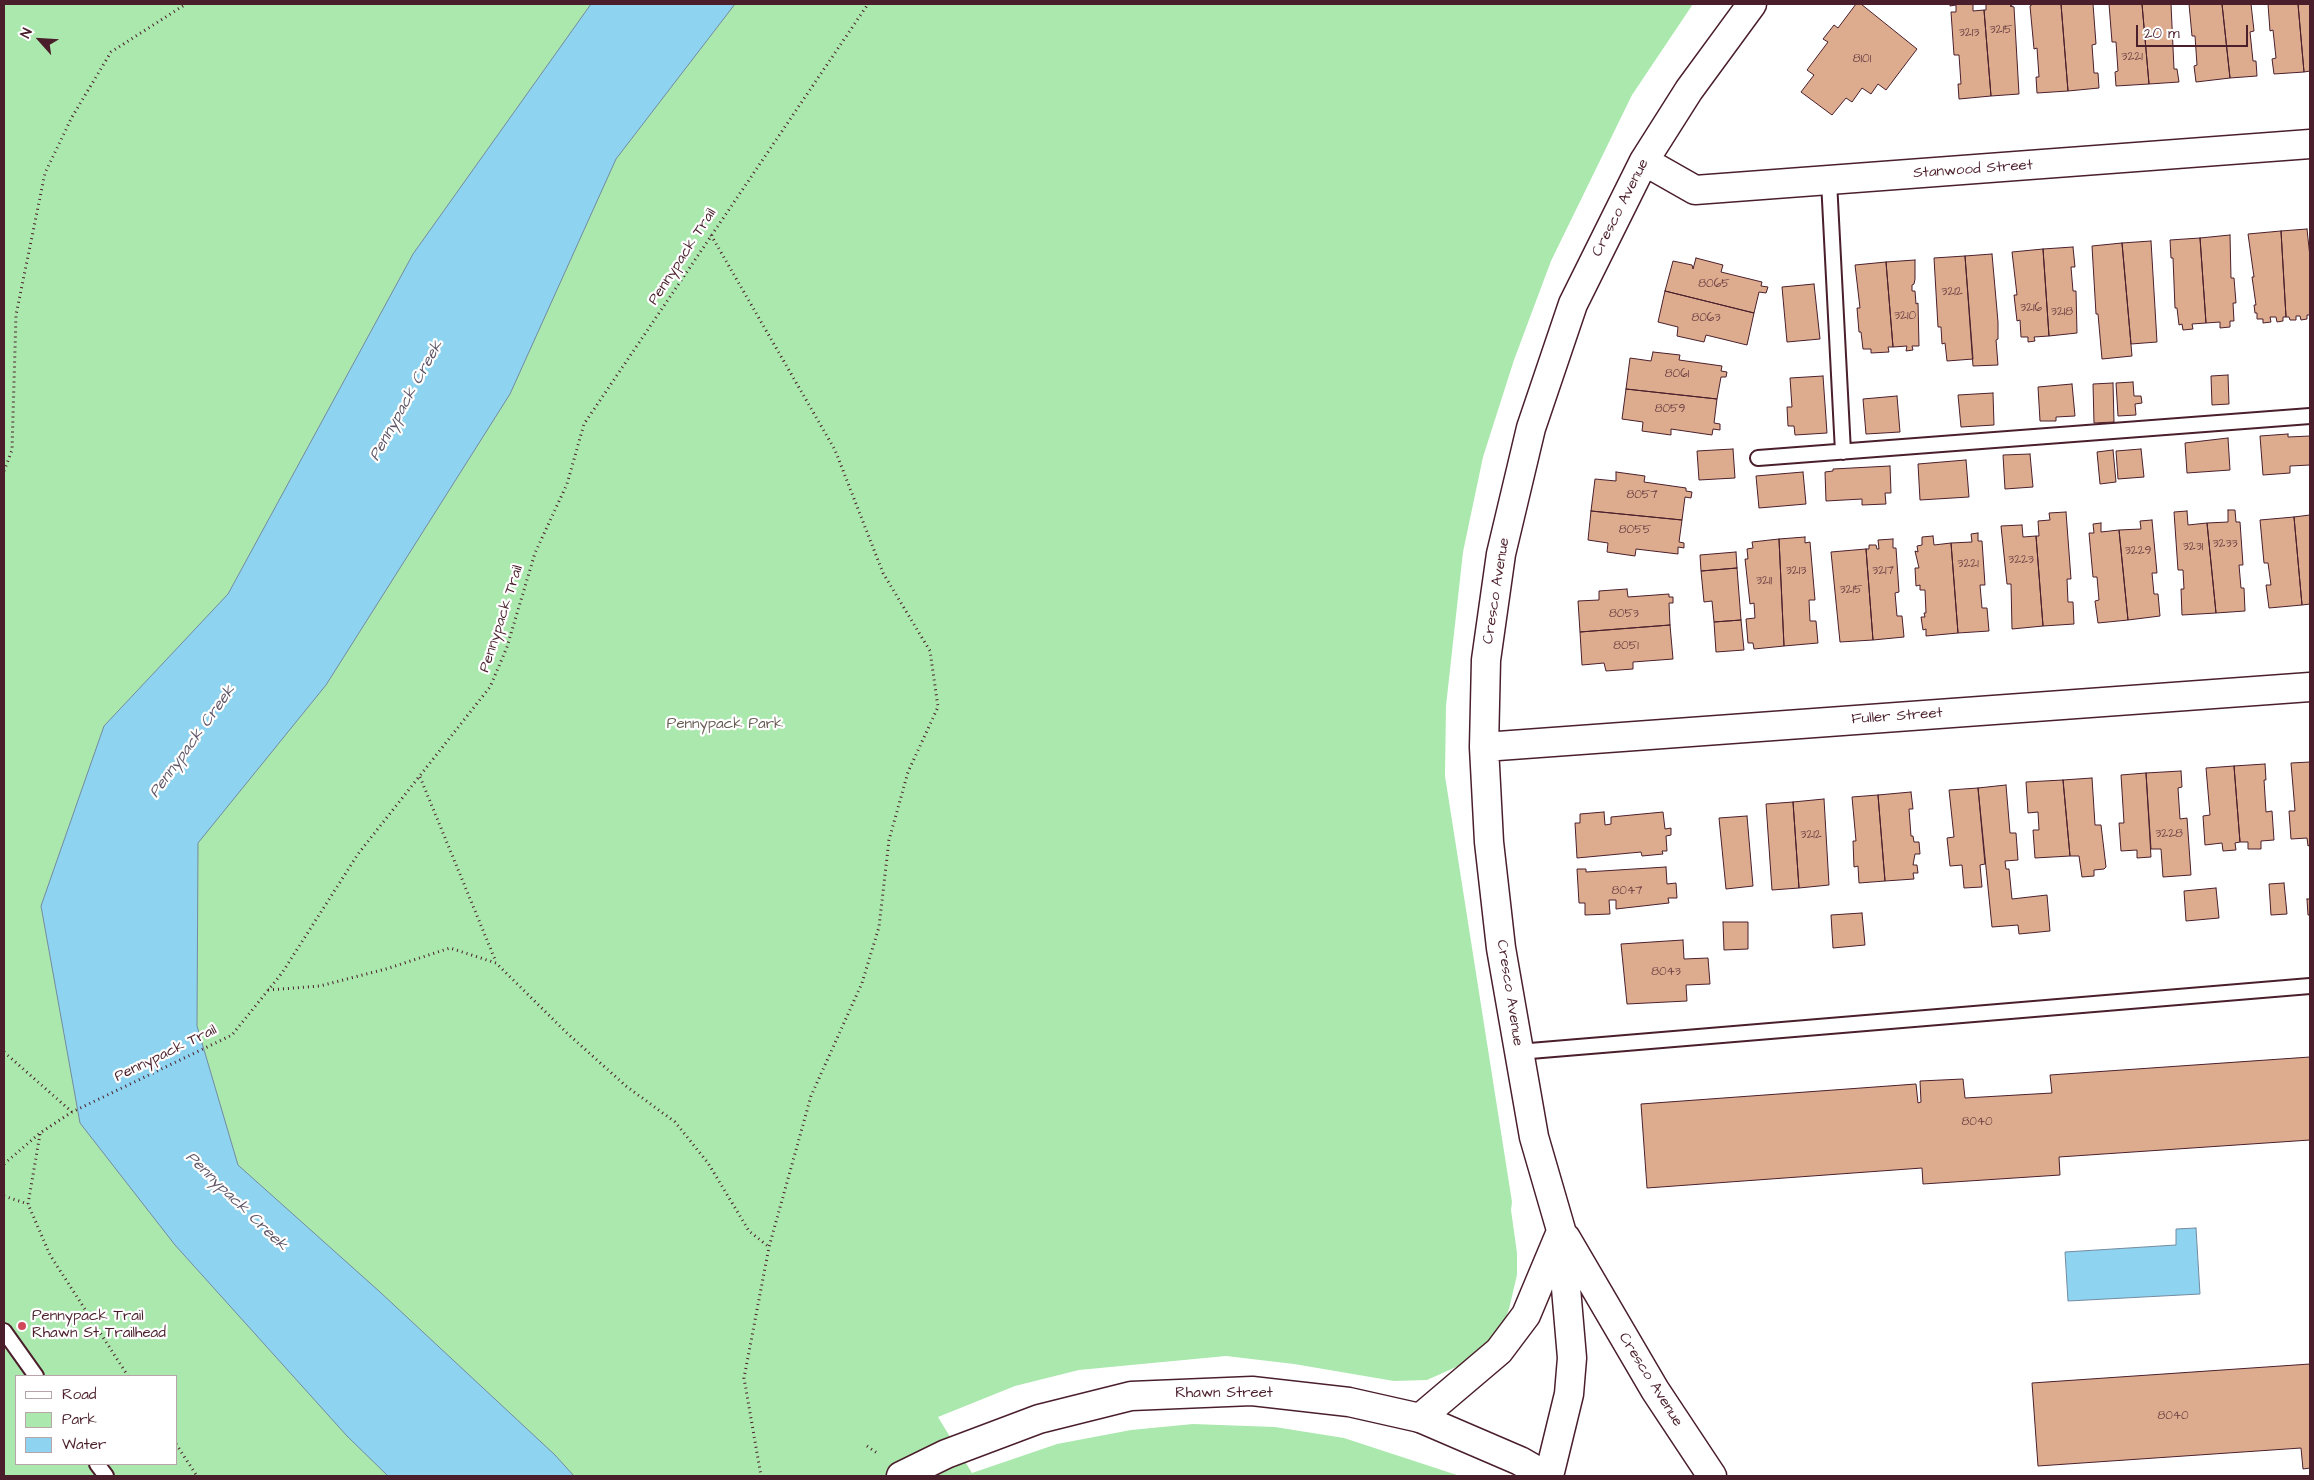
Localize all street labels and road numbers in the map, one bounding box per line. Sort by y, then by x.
street label: Cresco Avenue [1589,156,1653,260]
street label: Stanwood Street [1913,157,2033,183]
street label: Pennypack Trail [645,205,721,309]
street label: Cresco Avenue [1480,537,1514,645]
street label: Pennypack Trail [476,563,528,675]
street label: Fuller Street [1851,705,1943,729]
street label: Cresco Avenue [1492,939,1526,1047]
street label: Pennypack Trail [112,1021,220,1087]
street label: Cresco Avenue [1614,1330,1686,1430]
street label: Rhawn Street [1175,1385,1273,1403]

